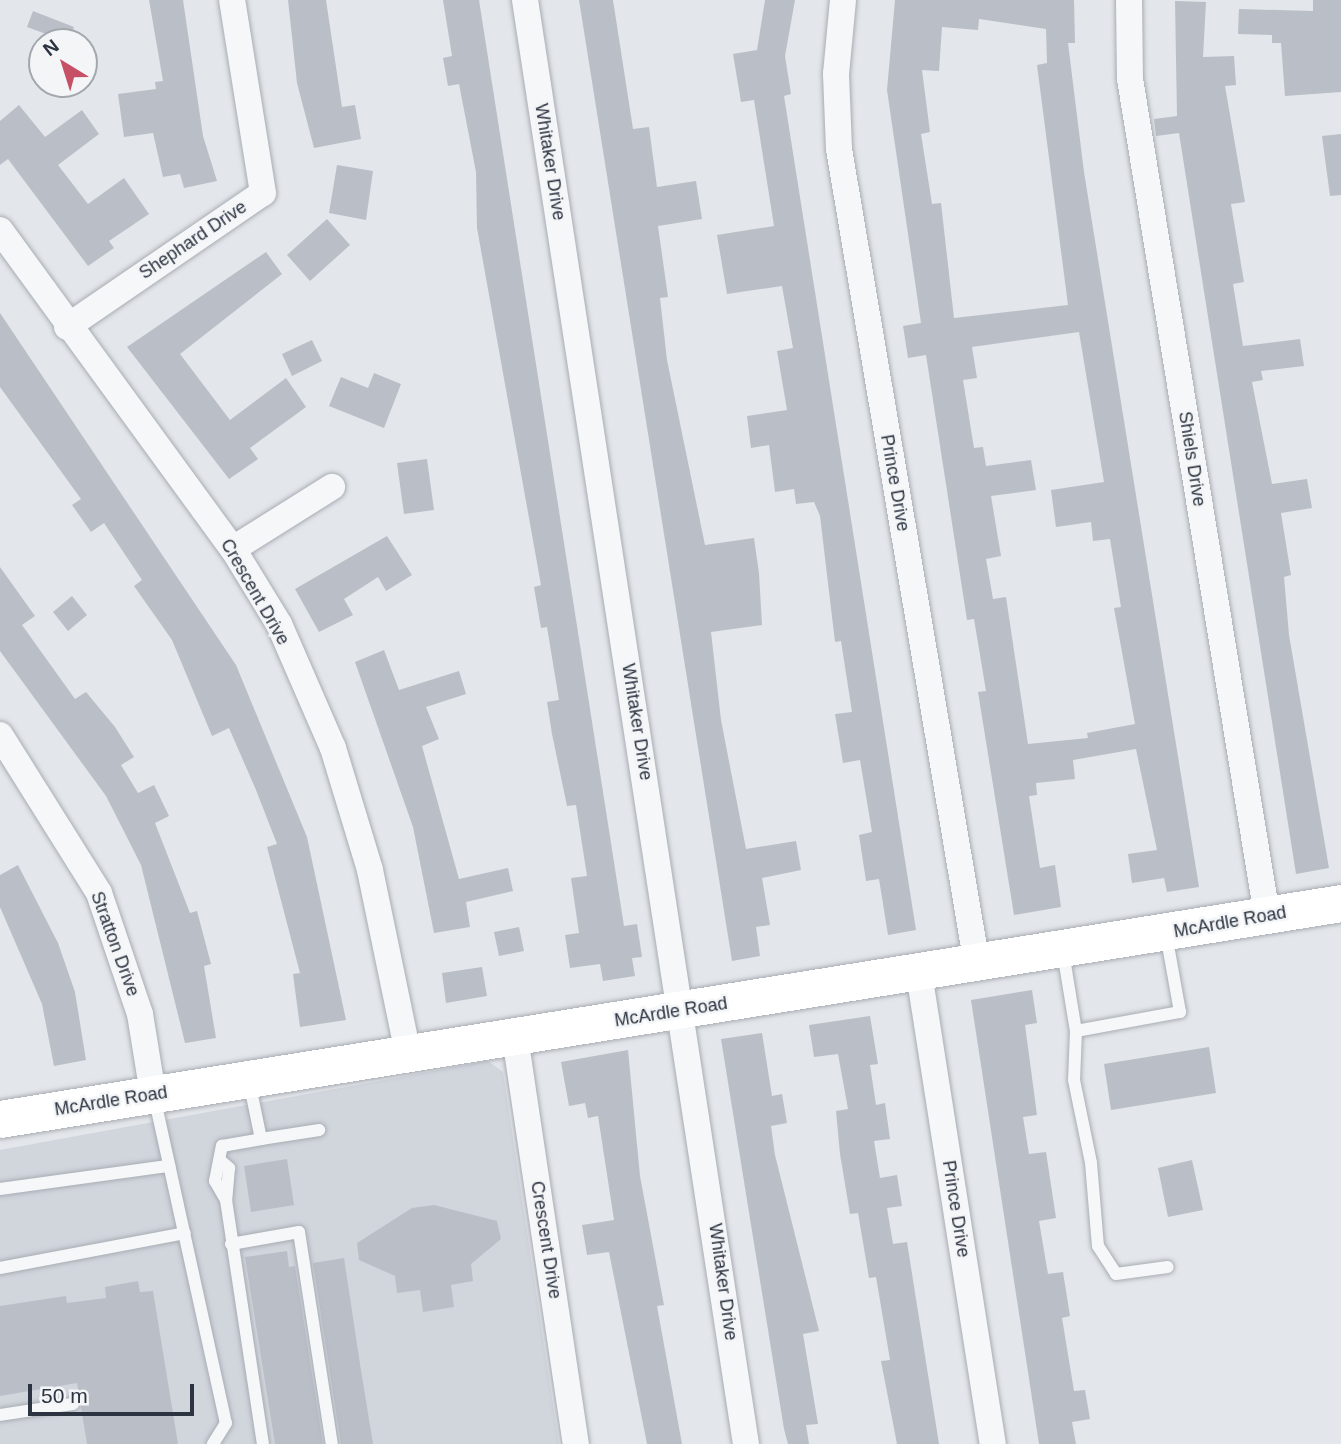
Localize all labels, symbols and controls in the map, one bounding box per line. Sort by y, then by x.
north arrow [28,28,98,98]
text: N [39,35,63,60]
street label: Whitaker Drive [530,102,570,222]
street label: Shephard Drive [135,196,251,284]
street label: Shiels Drive [1174,410,1210,508]
street label: Prince Drive [876,433,914,533]
street label: Crescent Drive [216,535,294,649]
street label: Whitaker Drive [617,662,657,782]
street label: Stratton Drive [86,889,144,999]
street label: McArdle Road [1172,901,1288,943]
street label: McArdle Road [613,992,729,1032]
street label: McArdle Road [53,1081,169,1121]
street label: Prince Drive [938,1159,974,1259]
street label: Crescent Drive [526,1180,566,1300]
street label: Whitaker Drive [704,1222,742,1342]
scale bar [32,1370,198,1414]
text: 50 m [41,1384,88,1407]

